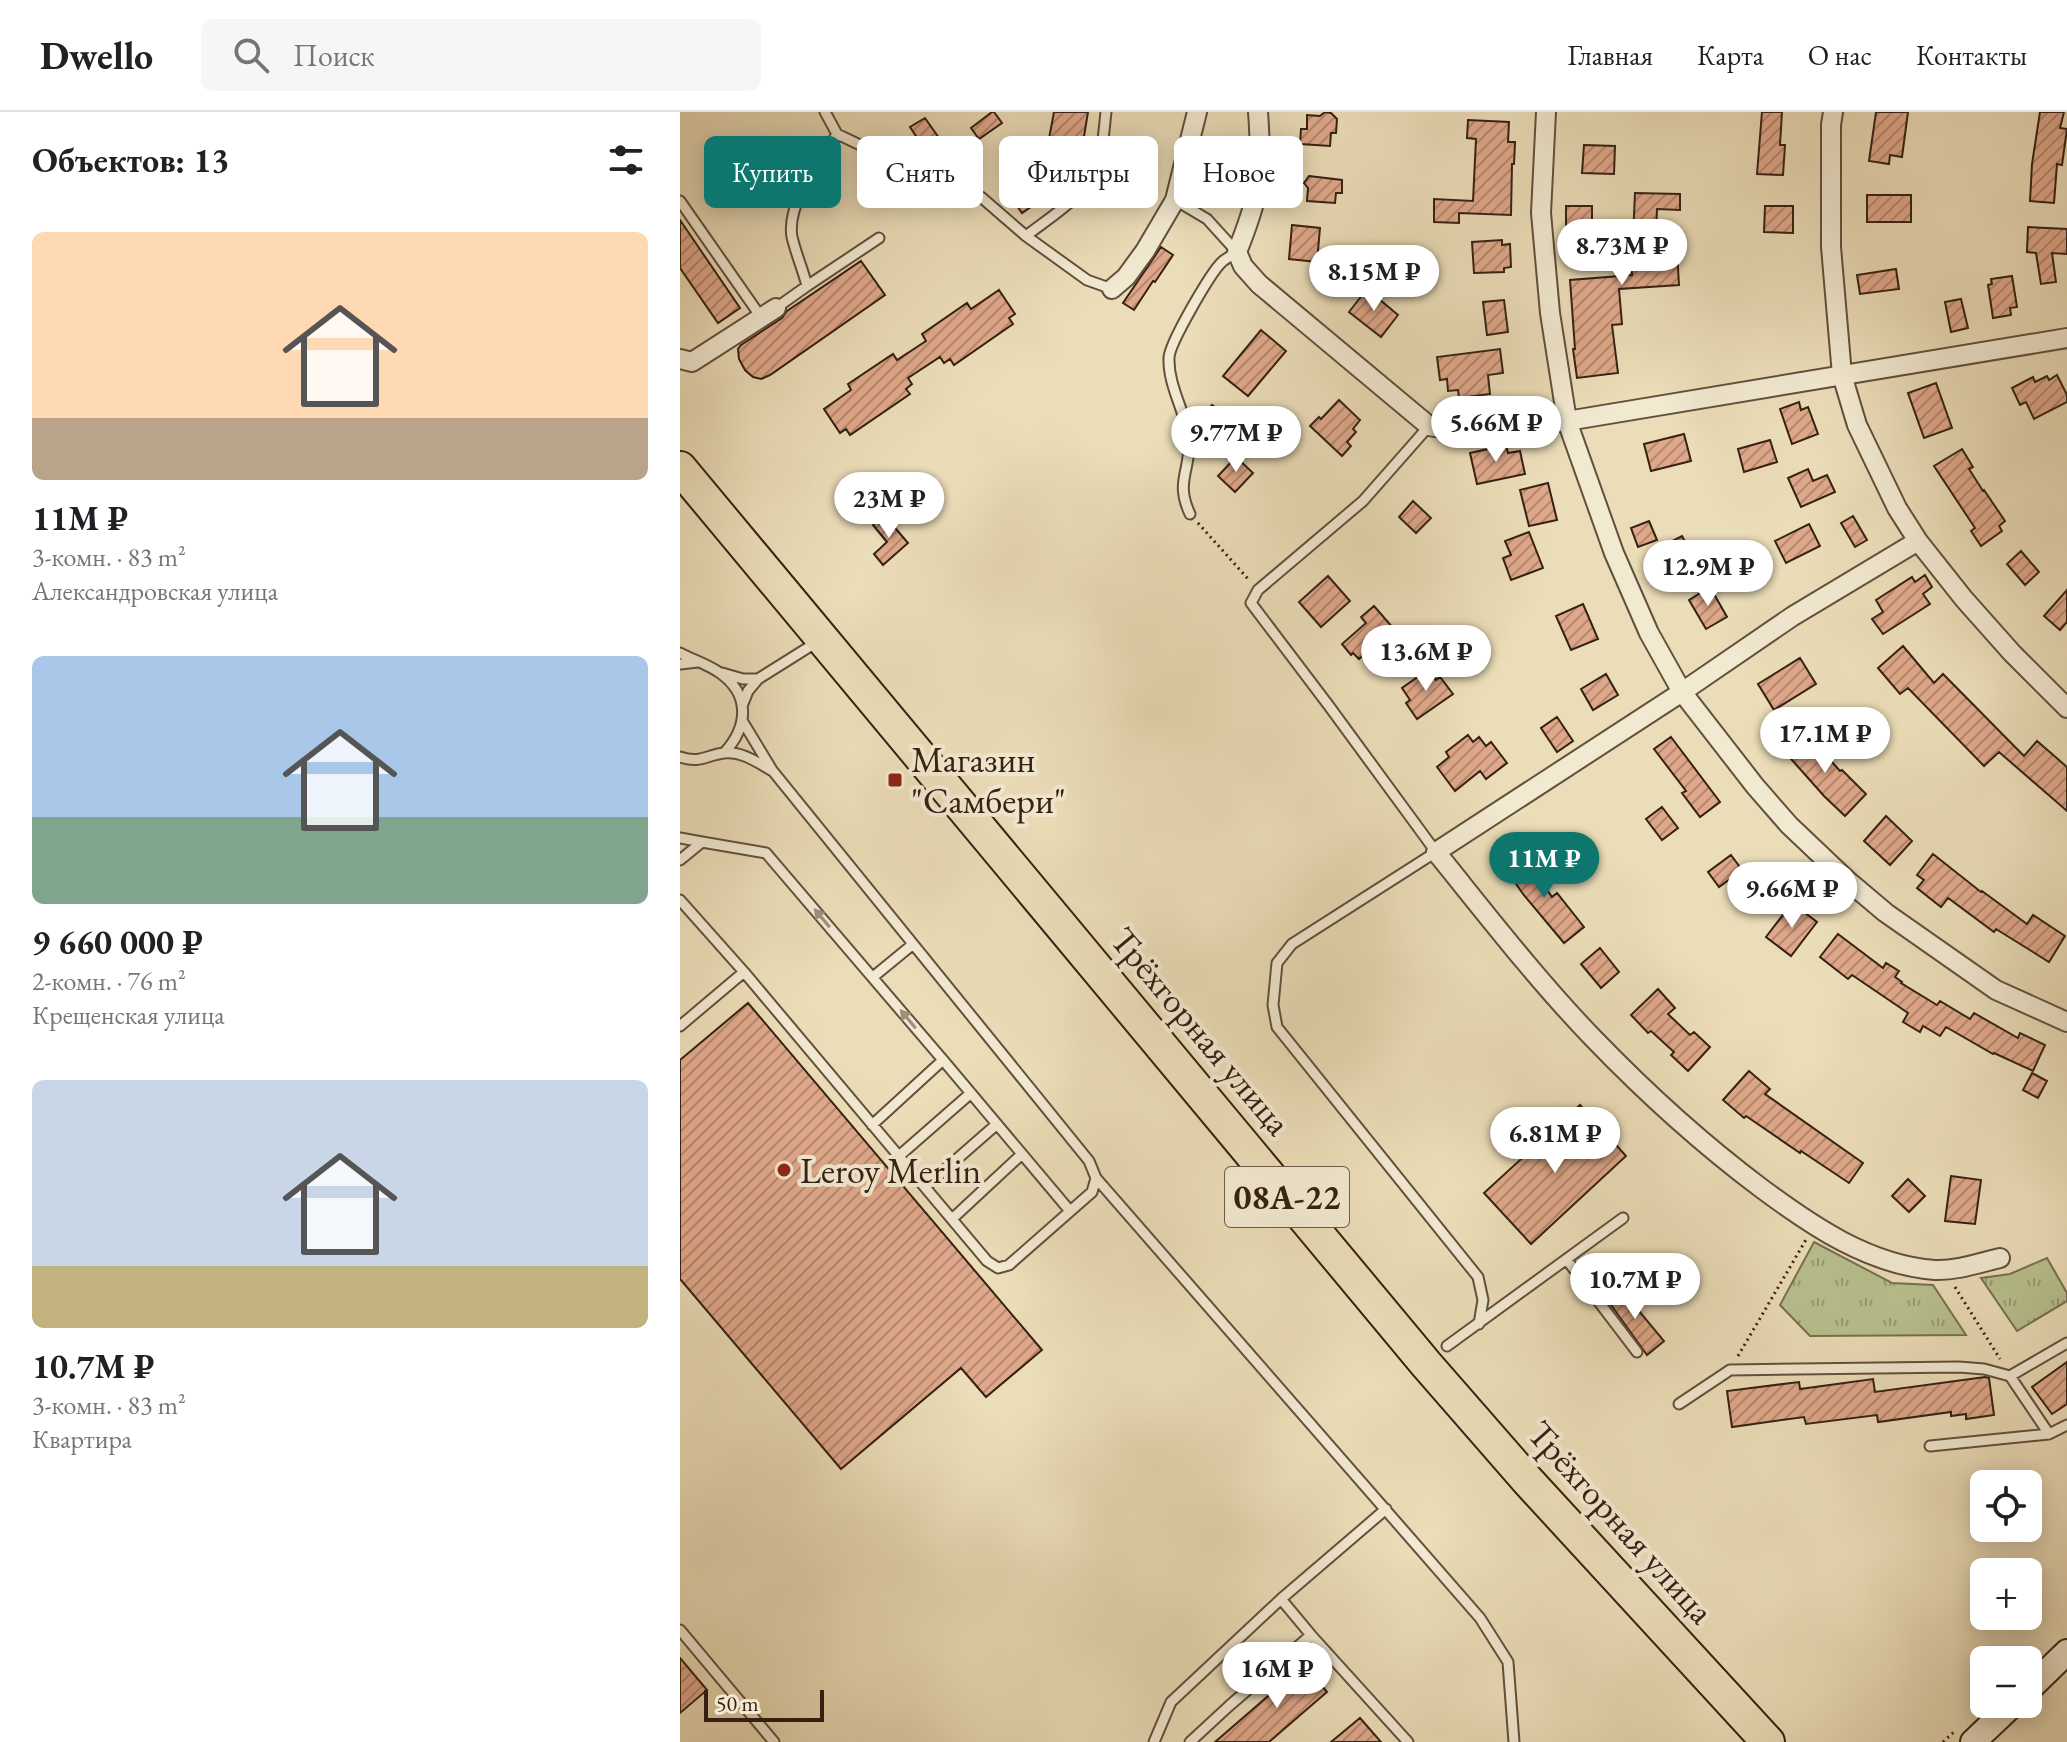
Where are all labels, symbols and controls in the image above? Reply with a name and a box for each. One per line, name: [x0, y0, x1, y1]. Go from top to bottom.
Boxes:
search box: [201, 19, 761, 91]
text: Dwello: [40, 31, 153, 80]
icon: search: [229, 33, 273, 77]
text: Поиск: [293, 36, 375, 75]
text: Главная: [1568, 37, 1653, 73]
text: Карта: [1697, 37, 1764, 73]
text: О нас: [1808, 37, 1872, 73]
text: Контакты: [1916, 37, 2027, 73]
chip: Купить: [704, 136, 841, 208]
chip: Снять: [857, 136, 983, 208]
chip: Фильтры: [999, 136, 1158, 208]
chip: Новое: [1174, 136, 1303, 208]
text: Объектов: 13: [32, 138, 229, 182]
icon: filters: [604, 138, 648, 182]
pin: 8.73M ₽: [1548, 219, 1696, 287]
text: 8.73M ₽: [1575, 228, 1669, 262]
pin: 8.15M ₽: [1300, 245, 1448, 313]
text: 8.15M ₽: [1327, 254, 1421, 288]
icon: home: [268, 284, 412, 428]
pin: 5.66M ₽: [1422, 396, 1570, 464]
text: 5.66M ₽: [1449, 405, 1543, 439]
pin: 9.77M ₽: [1162, 406, 1310, 474]
text: 9.77M ₽: [1189, 415, 1283, 449]
pin: 23M ₽: [833, 472, 945, 540]
text: 23M ₽: [852, 481, 926, 515]
text: 11M ₽: [32, 496, 128, 540]
text: 3-комн. · 83 m²: [32, 540, 186, 574]
pin: 12.9M ₽: [1634, 540, 1782, 608]
text: 12.9M ₽: [1661, 549, 1755, 583]
text: Александровская улица: [32, 574, 278, 608]
pin: 13.6M ₽: [1352, 625, 1500, 693]
text: 13.6M ₽: [1379, 634, 1473, 668]
pin: 17.1M ₽: [1751, 707, 1899, 775]
icon: home: [268, 708, 412, 852]
text: 17.1M ₽: [1778, 716, 1872, 750]
place label: Магазин "Самбери": [911, 736, 1066, 824]
marker: Магазин "Самбери": [886, 771, 904, 789]
pin: 11M ₽: [1488, 832, 1600, 900]
text: 11M ₽: [1507, 841, 1581, 875]
pin: 9.66M ₽: [1718, 862, 1866, 930]
text: 9.66M ₽: [1745, 871, 1839, 905]
one-way arrow: [814, 908, 831, 928]
street label: Трёхгорная улица: [1100, 917, 1302, 1145]
text: 9 660 000 ₽: [32, 920, 203, 964]
text: 2-комн. · 76 m²: [32, 964, 186, 998]
text: Крещенская улица: [32, 998, 225, 1032]
one-way arrow: [900, 1009, 917, 1029]
pin: 6.81M ₽: [1481, 1107, 1629, 1175]
text: 6.81M ₽: [1508, 1116, 1602, 1150]
icon: home: [268, 1132, 412, 1276]
place label: Leroy Merlin: [800, 1147, 981, 1194]
marker: Leroy Merlin: [775, 1161, 793, 1179]
road number: 08А-22: [1225, 1167, 1349, 1227]
pin: 10.7M ₽: [1561, 1253, 1709, 1321]
text: 10.7M ₽: [1588, 1262, 1682, 1296]
text: 10.7M ₽: [32, 1344, 155, 1388]
text: 3-комн. · 83 m²: [32, 1388, 186, 1422]
street label: Трёхгорная улица: [1517, 1410, 1725, 1634]
text: Квартира: [32, 1422, 132, 1456]
map controls: [1970, 1470, 2042, 1718]
button: locate: [1970, 1470, 2042, 1542]
button: +: [1970, 1558, 2042, 1630]
pin: 16M ₽: [1221, 1642, 1333, 1710]
button: −: [1970, 1646, 2042, 1718]
text: 16M ₽: [1240, 1651, 1314, 1685]
scale bar: [704, 1686, 824, 1722]
text: 50 m: [716, 1689, 759, 1718]

